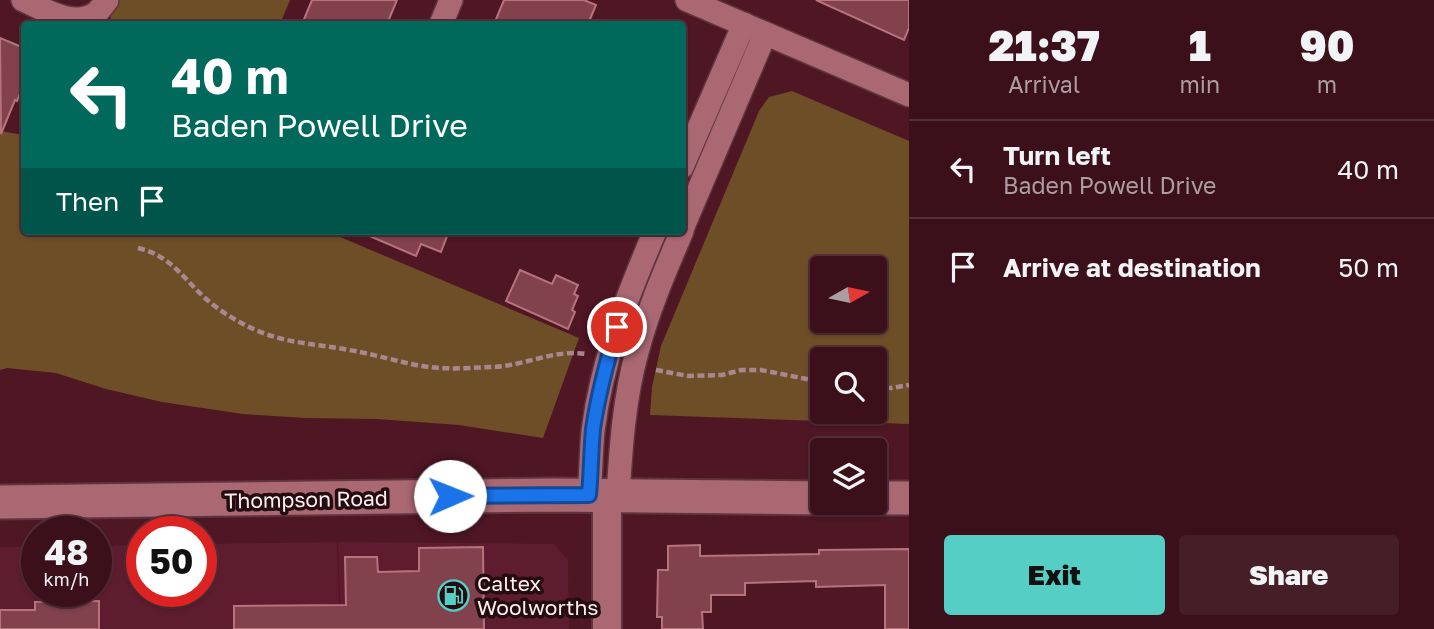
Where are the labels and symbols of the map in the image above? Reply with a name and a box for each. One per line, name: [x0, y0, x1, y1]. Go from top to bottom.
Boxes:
north arrow: [810, 256, 887, 332]
pin: [587, 297, 647, 357]
position arrow: [413, 459, 487, 533]
street label: Thompson Road: [224, 485, 388, 513]
speed limit sign: 50: [126, 516, 217, 607]
place label: Caltex Woolworths: [477, 570, 599, 620]
fuel station icon: Caltex Woolworths: [437, 578, 471, 612]

